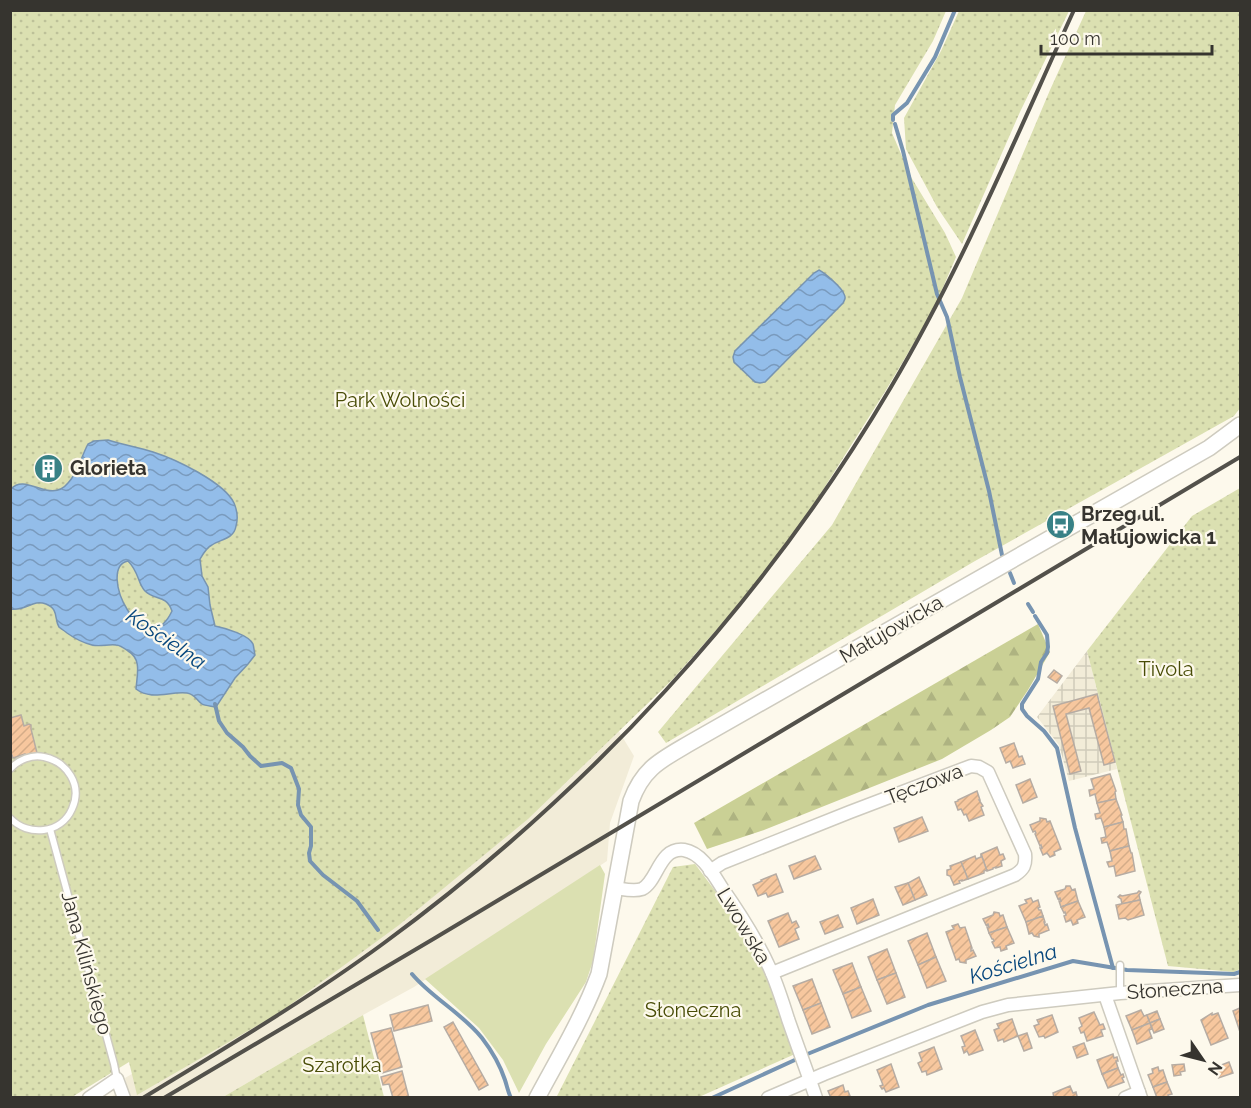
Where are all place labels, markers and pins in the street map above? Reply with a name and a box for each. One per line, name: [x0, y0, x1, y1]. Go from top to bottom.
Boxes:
building icon: Glorieta: [33, 452, 65, 484]
place label: Glorieta: [70, 456, 147, 480]
place label: Brzeg ul. Małujowicka 1: [1081, 502, 1216, 549]
bus stop icon: Brzeg ul. Małujowicka 1: [1044, 509, 1076, 541]

